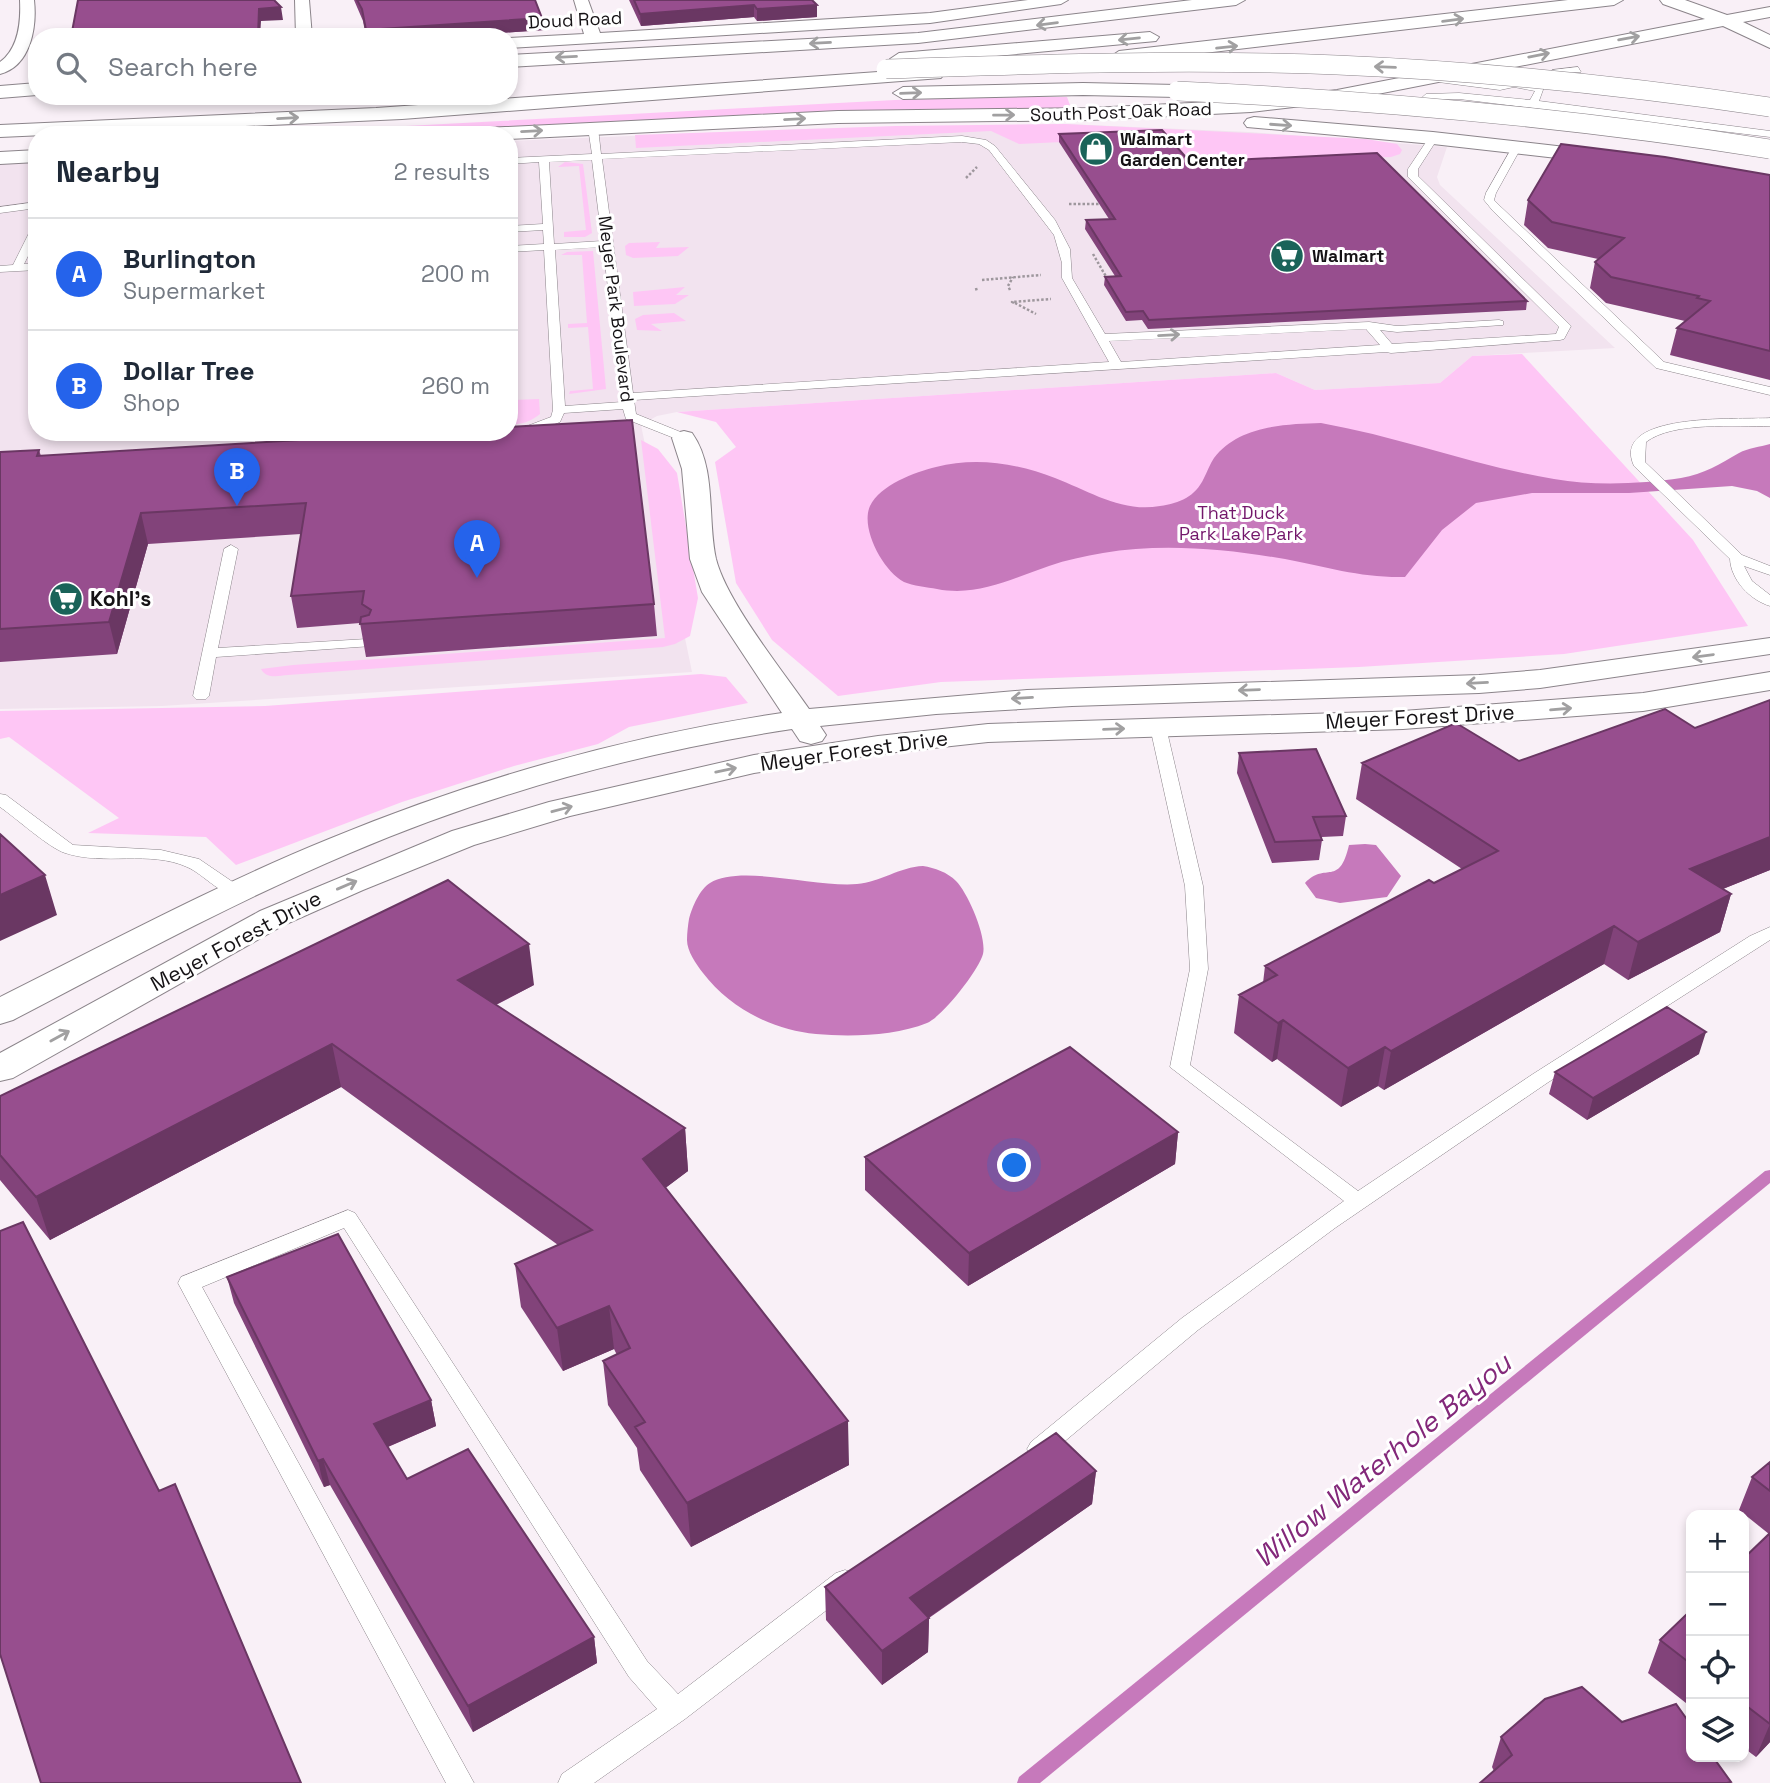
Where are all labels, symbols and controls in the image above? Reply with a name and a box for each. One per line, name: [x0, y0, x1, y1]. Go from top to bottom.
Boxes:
street label: Doud Road: [527, 6, 623, 33]
one-way arrow: [1441, 14, 1463, 27]
one-way arrow: [1036, 18, 1059, 31]
search box: [28, 28, 518, 105]
one-way arrow: [1617, 31, 1640, 44]
one-way arrow: [1118, 32, 1141, 45]
one-way arrow: [809, 37, 832, 50]
one-way arrow: [1215, 40, 1238, 53]
icon: search: [52, 48, 90, 86]
one-way arrow: [1527, 48, 1550, 62]
text: Search here: [108, 50, 258, 84]
one-way arrow: [555, 51, 578, 64]
one-way arrow: [1374, 60, 1397, 74]
one-way arrow: [899, 86, 922, 99]
street label: South Post Oak Road: [1030, 97, 1212, 126]
one-way arrow: [992, 108, 1015, 122]
one-way arrow: [277, 112, 300, 125]
one-way arrow: [783, 113, 806, 126]
one-way arrow: [1269, 119, 1292, 132]
one-way arrow: [521, 125, 544, 138]
place label: Walmart Garden Center: [1120, 127, 1245, 171]
shop icon: Walmart Garden Center: [1077, 130, 1115, 168]
text: Nearby: [56, 152, 160, 191]
text: 2 results: [394, 157, 490, 187]
street label: Meyer Park Boulevard: [594, 214, 639, 404]
supermarket icon: Walmart: [1268, 237, 1306, 275]
text: Burlington: [123, 242, 256, 276]
place label: Walmart: [1312, 244, 1384, 267]
text: A: [72, 259, 86, 289]
text: 200 m: [421, 259, 490, 289]
text: Supermarket: [123, 276, 265, 306]
one-way arrow: [1158, 328, 1181, 341]
text: Dollar Tree: [123, 354, 255, 388]
text: B: [71, 371, 87, 401]
text: 260 m: [422, 371, 490, 401]
text: Shop: [123, 388, 180, 418]
pin: B: [214, 448, 260, 506]
park label: That Duck Park Lake Park: [1179, 501, 1303, 545]
pin: A: [454, 520, 500, 578]
supermarket icon: Kohl's: [47, 580, 85, 618]
place label: Kohl's: [90, 585, 151, 612]
one-way arrow: [1692, 650, 1714, 663]
one-way arrow: [1466, 677, 1489, 690]
one-way arrow: [1238, 684, 1261, 697]
one-way arrow: [1011, 692, 1034, 705]
street label: Meyer Forest Drive: [1325, 698, 1515, 735]
one-way arrow: [1550, 702, 1572, 715]
one-way arrow: [1102, 722, 1125, 735]
street label: Meyer Forest Drive: [758, 724, 950, 777]
one-way arrow: [714, 763, 737, 776]
one-way arrow: [550, 802, 572, 815]
one-way arrow: [336, 877, 358, 890]
street label: Meyer Forest Drive: [146, 884, 326, 997]
one-way arrow: [49, 1029, 69, 1043]
your location: [997, 1148, 1031, 1182]
water label: Willow Waterhole Bayou: [1246, 1344, 1520, 1575]
map controls: [1686, 1510, 1749, 1762]
button: +: [1686, 1510, 1749, 1573]
button: −: [1686, 1573, 1749, 1636]
button: locate: [1686, 1636, 1749, 1699]
button: layers: [1686, 1699, 1749, 1762]

